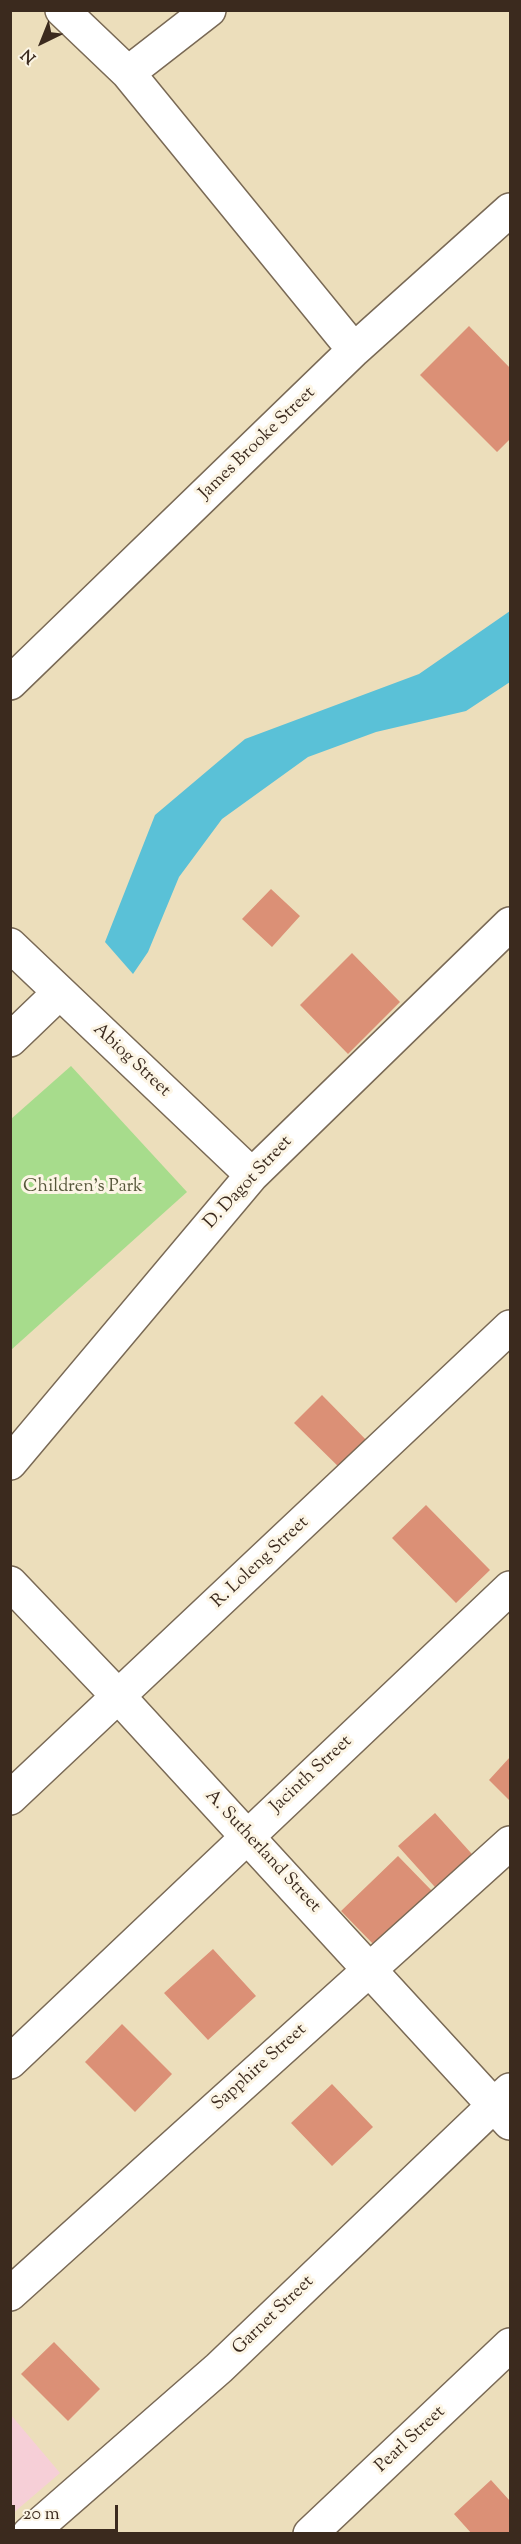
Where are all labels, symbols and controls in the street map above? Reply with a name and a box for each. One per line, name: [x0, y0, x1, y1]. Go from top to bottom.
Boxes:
north arrow: [12, 12, 72, 72]
text: N: [17, 43, 42, 68]
street label: James Brooke Street: [195, 383, 321, 505]
street label: Abiog Street: [88, 1020, 174, 1102]
street label: D. Dagot Street: [200, 1132, 298, 1234]
park label: Children's Park: [23, 1177, 143, 1199]
street label: R. Loleng Street: [208, 1513, 314, 1613]
street label: Jacinth Street: [267, 1732, 357, 1818]
street label: A. Sutherland Street: [200, 1786, 324, 1918]
street label: Sapphire Street: [208, 2020, 312, 2116]
street label: Garnet Street: [229, 2272, 319, 2360]
street label: Pearl Street: [372, 2402, 450, 2478]
scale bar: [15, 2493, 122, 2531]
text: 20 m: [23, 2502, 60, 2528]

